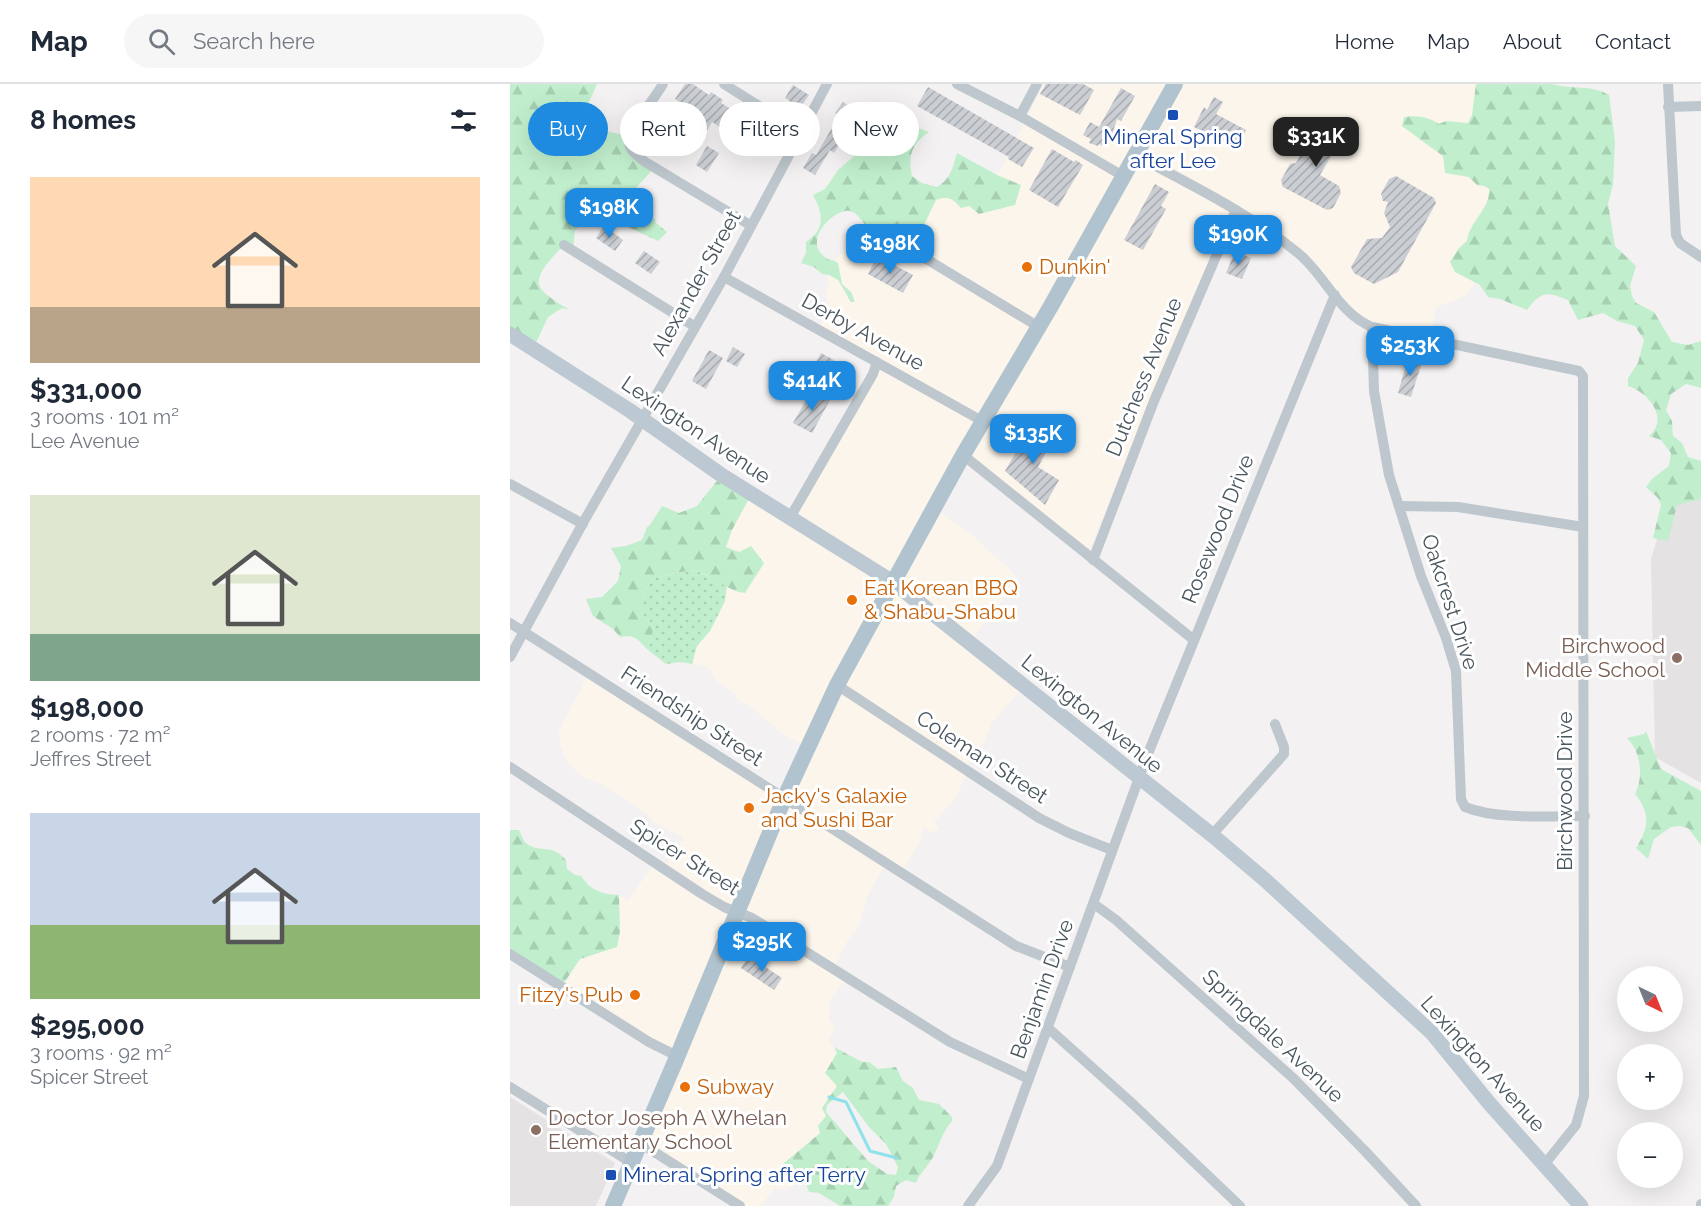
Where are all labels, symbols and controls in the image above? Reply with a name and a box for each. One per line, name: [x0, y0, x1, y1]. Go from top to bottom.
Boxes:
search box: [124, 14, 544, 68]
text: Map: [30, 25, 88, 58]
icon: search: [145, 25, 178, 58]
text: Search here: [193, 28, 315, 54]
text: Home: [1335, 29, 1394, 54]
text: Map: [1427, 29, 1470, 54]
text: About: [1503, 29, 1562, 54]
text: Contact: [1595, 29, 1671, 54]
chip: Buy: [528, 102, 608, 156]
chip: Rent: [620, 102, 707, 156]
chip: Filters: [719, 102, 820, 156]
chip: New: [832, 102, 919, 156]
icon: filters: [447, 104, 480, 137]
text: 8 homes: [30, 105, 136, 135]
marker: Mineral Spring after Lee: [1166, 108, 1180, 122]
pin: $331K: [1274, 117, 1358, 168]
place label: Mineral Spring after Lee: [1103, 124, 1243, 173]
text: $331K: [1287, 124, 1345, 148]
pin: $198K: [567, 188, 651, 239]
text: $198K: [579, 195, 639, 219]
street label: Alexander Street: [645, 206, 746, 360]
pin: $190K: [1196, 215, 1280, 266]
icon: home: [201, 216, 309, 324]
text: $190K: [1208, 222, 1268, 246]
pin: $198K: [848, 224, 932, 275]
text: $198K: [860, 231, 920, 255]
place label: Dunkin': [1039, 254, 1111, 279]
marker: Dunkin': [1020, 260, 1034, 274]
street label: Derby Avenue: [797, 288, 929, 376]
street label: Dutchess Avenue: [1100, 294, 1187, 460]
pin: $253K: [1368, 326, 1452, 377]
text: $253K: [1380, 333, 1440, 357]
pin: $414K: [770, 361, 854, 412]
text: $414K: [783, 368, 841, 392]
street label: Lexington Avenue: [617, 370, 776, 489]
text: $331,000: [30, 375, 142, 405]
text: 3 rooms · 101 m²: [30, 405, 179, 429]
pin: $135K: [991, 414, 1075, 465]
text: $135K: [1004, 421, 1062, 445]
text: Lee Avenue: [30, 429, 140, 453]
street label: Rosewood Drive: [1176, 451, 1259, 607]
street label: Oakcrest Drive: [1417, 531, 1484, 673]
icon: home: [201, 534, 309, 642]
place label: Eat Korean BBQ & Shabu-Shabu: [864, 575, 1018, 624]
marker: Eat Korean BBQ & Shabu-Shabu: [845, 593, 859, 607]
place label: Birchwood Middle School: [1525, 633, 1665, 682]
street label: Lexington Avenue: [1017, 649, 1168, 778]
marker: Birchwood Middle School: [1670, 651, 1684, 665]
street label: Friendship Street: [616, 660, 768, 771]
text: $198,000: [30, 693, 144, 723]
street label: Coleman Street: [912, 705, 1053, 808]
street label: Birchwood Drive: [1552, 711, 1577, 871]
text: 2 rooms · 72 m²: [30, 723, 170, 747]
text: Jeffres Street: [30, 747, 151, 771]
place label: Jacky's Galaxie and Sushi Bar: [761, 783, 907, 832]
marker: Jacky's Galaxie and Sushi Bar: [742, 801, 756, 815]
street label: Spicer Street: [626, 813, 745, 900]
icon: home: [201, 852, 309, 960]
street label: Benjamin Drive: [1005, 916, 1078, 1062]
pin: $295K: [720, 922, 804, 973]
text: $295K: [732, 929, 792, 953]
street label: Springdale Avenue: [1198, 964, 1349, 1107]
north arrow: [1617, 966, 1683, 1032]
map controls: [1617, 966, 1683, 1188]
place label: Fitzy's Pub: [519, 982, 623, 1007]
marker: Fitzy's Pub: [628, 988, 642, 1002]
street label: Lexington Avenue: [1416, 991, 1551, 1137]
text: $295,000: [30, 1011, 145, 1041]
text: 3 rooms · 92 m²: [30, 1041, 172, 1065]
button: +: [1617, 1044, 1683, 1110]
text: Spicer Street: [30, 1065, 149, 1089]
place label: Subway: [697, 1074, 774, 1099]
marker: Subway: [678, 1080, 692, 1094]
place label: Doctor Joseph A Whelan Elementary School: [548, 1105, 787, 1154]
button: −: [1617, 1122, 1683, 1188]
marker: Doctor Joseph A Whelan Elementary School: [529, 1123, 543, 1137]
place label: Mineral Spring after Terry: [623, 1162, 866, 1187]
marker: Mineral Spring after Terry: [604, 1168, 618, 1182]

